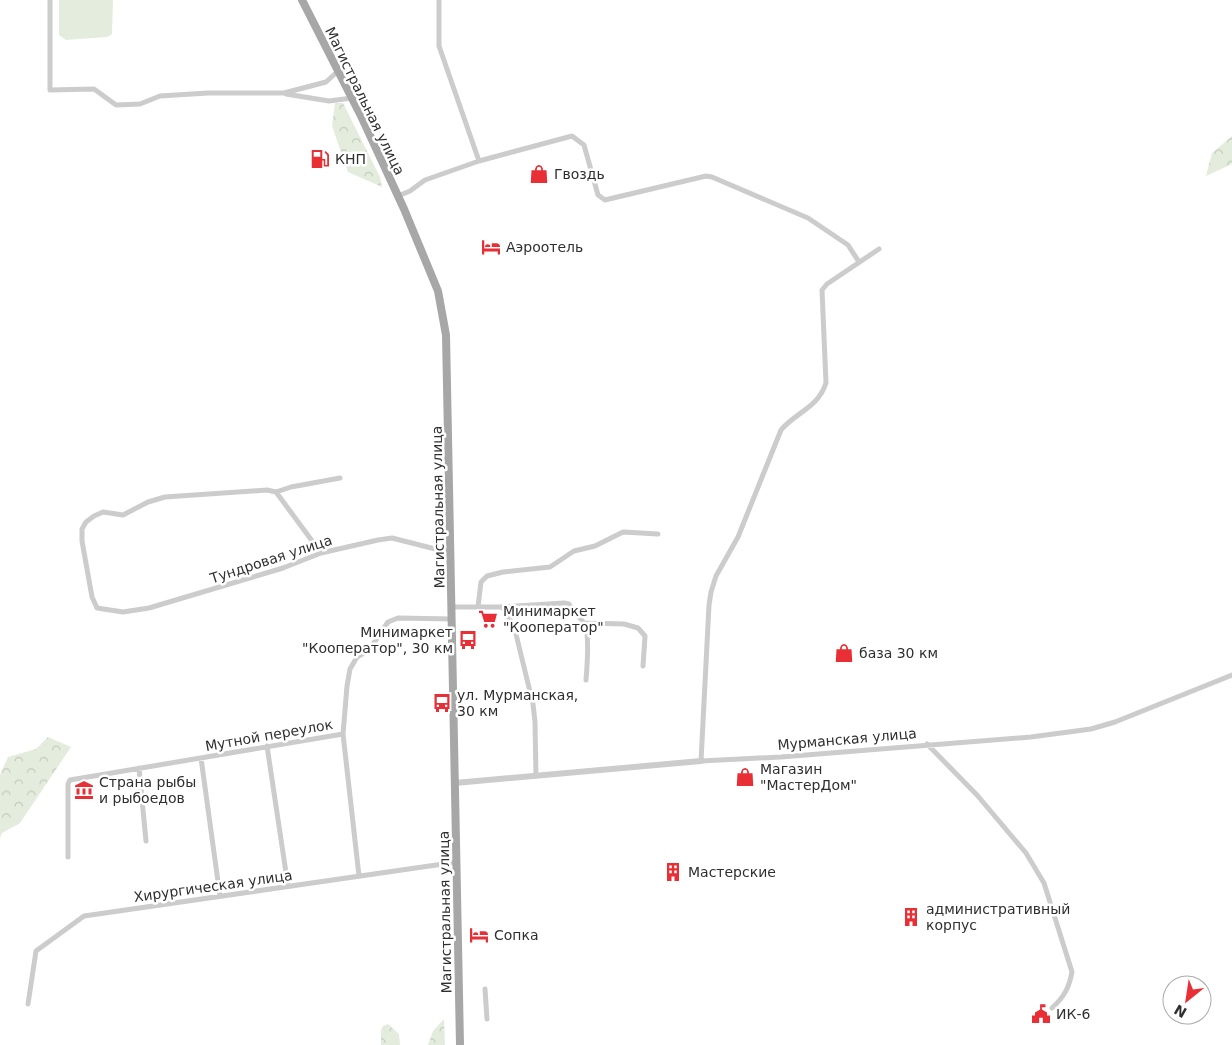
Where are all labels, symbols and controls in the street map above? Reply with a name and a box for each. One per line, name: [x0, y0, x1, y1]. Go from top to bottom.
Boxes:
street label: Магистральная улица: [322, 24, 408, 178]
fuel station icon: КНП: [309, 148, 331, 170]
place label: КНП: [335, 151, 366, 167]
shop icon: Гвоздь: [528, 163, 550, 185]
place label: Гвоздь: [554, 166, 605, 182]
hotel icon: Аэроотель: [480, 236, 502, 258]
place label: Аэроотель: [506, 239, 583, 255]
street label: Магистральная улица: [429, 426, 447, 588]
street label: Тундровая улица: [207, 532, 334, 587]
place label: Минимаркет "Кооператор": [503, 603, 604, 635]
supermarket icon: Минимаркет "Кооператор": [477, 608, 499, 630]
place label: Минимаркет "Кооператор", 30 км: [302, 624, 453, 656]
bus stop icon: Минимаркет "Кооператор", 30 км: [457, 629, 479, 651]
shop icon: база 30 км: [833, 642, 855, 664]
place label: база 30 км: [859, 645, 938, 661]
place label: ул. Мурманская, 30 км: [457, 687, 578, 719]
bus stop icon: ул. Мурманская, 30 км: [431, 692, 453, 714]
street label: Мутной переулок: [204, 716, 334, 754]
street label: Мурманская улица: [777, 725, 917, 753]
place label: Магазин "МастерДом": [760, 761, 857, 793]
shop icon: Магазин "МастерДом": [734, 766, 756, 788]
place label: Страна рыбы и рыбоедов: [99, 774, 196, 806]
museum icon: Страна рыбы и рыбоедов: [73, 779, 95, 801]
street label: Магистральная улица: [436, 831, 454, 993]
building icon: Мастерские: [662, 861, 684, 883]
place label: Мастерские: [688, 864, 776, 880]
street label: Хирургическая улица: [133, 867, 293, 905]
place label: административный корпус: [926, 901, 1070, 933]
building icon: административный корпус: [900, 906, 922, 928]
hotel icon: Сопка: [468, 924, 490, 946]
place label: Сопка: [494, 927, 539, 943]
north arrow: [1162, 975, 1212, 1025]
text: N: [1171, 1001, 1190, 1021]
public building icon: ИК-6: [1030, 1003, 1052, 1025]
place label: ИК-6: [1056, 1006, 1090, 1022]

